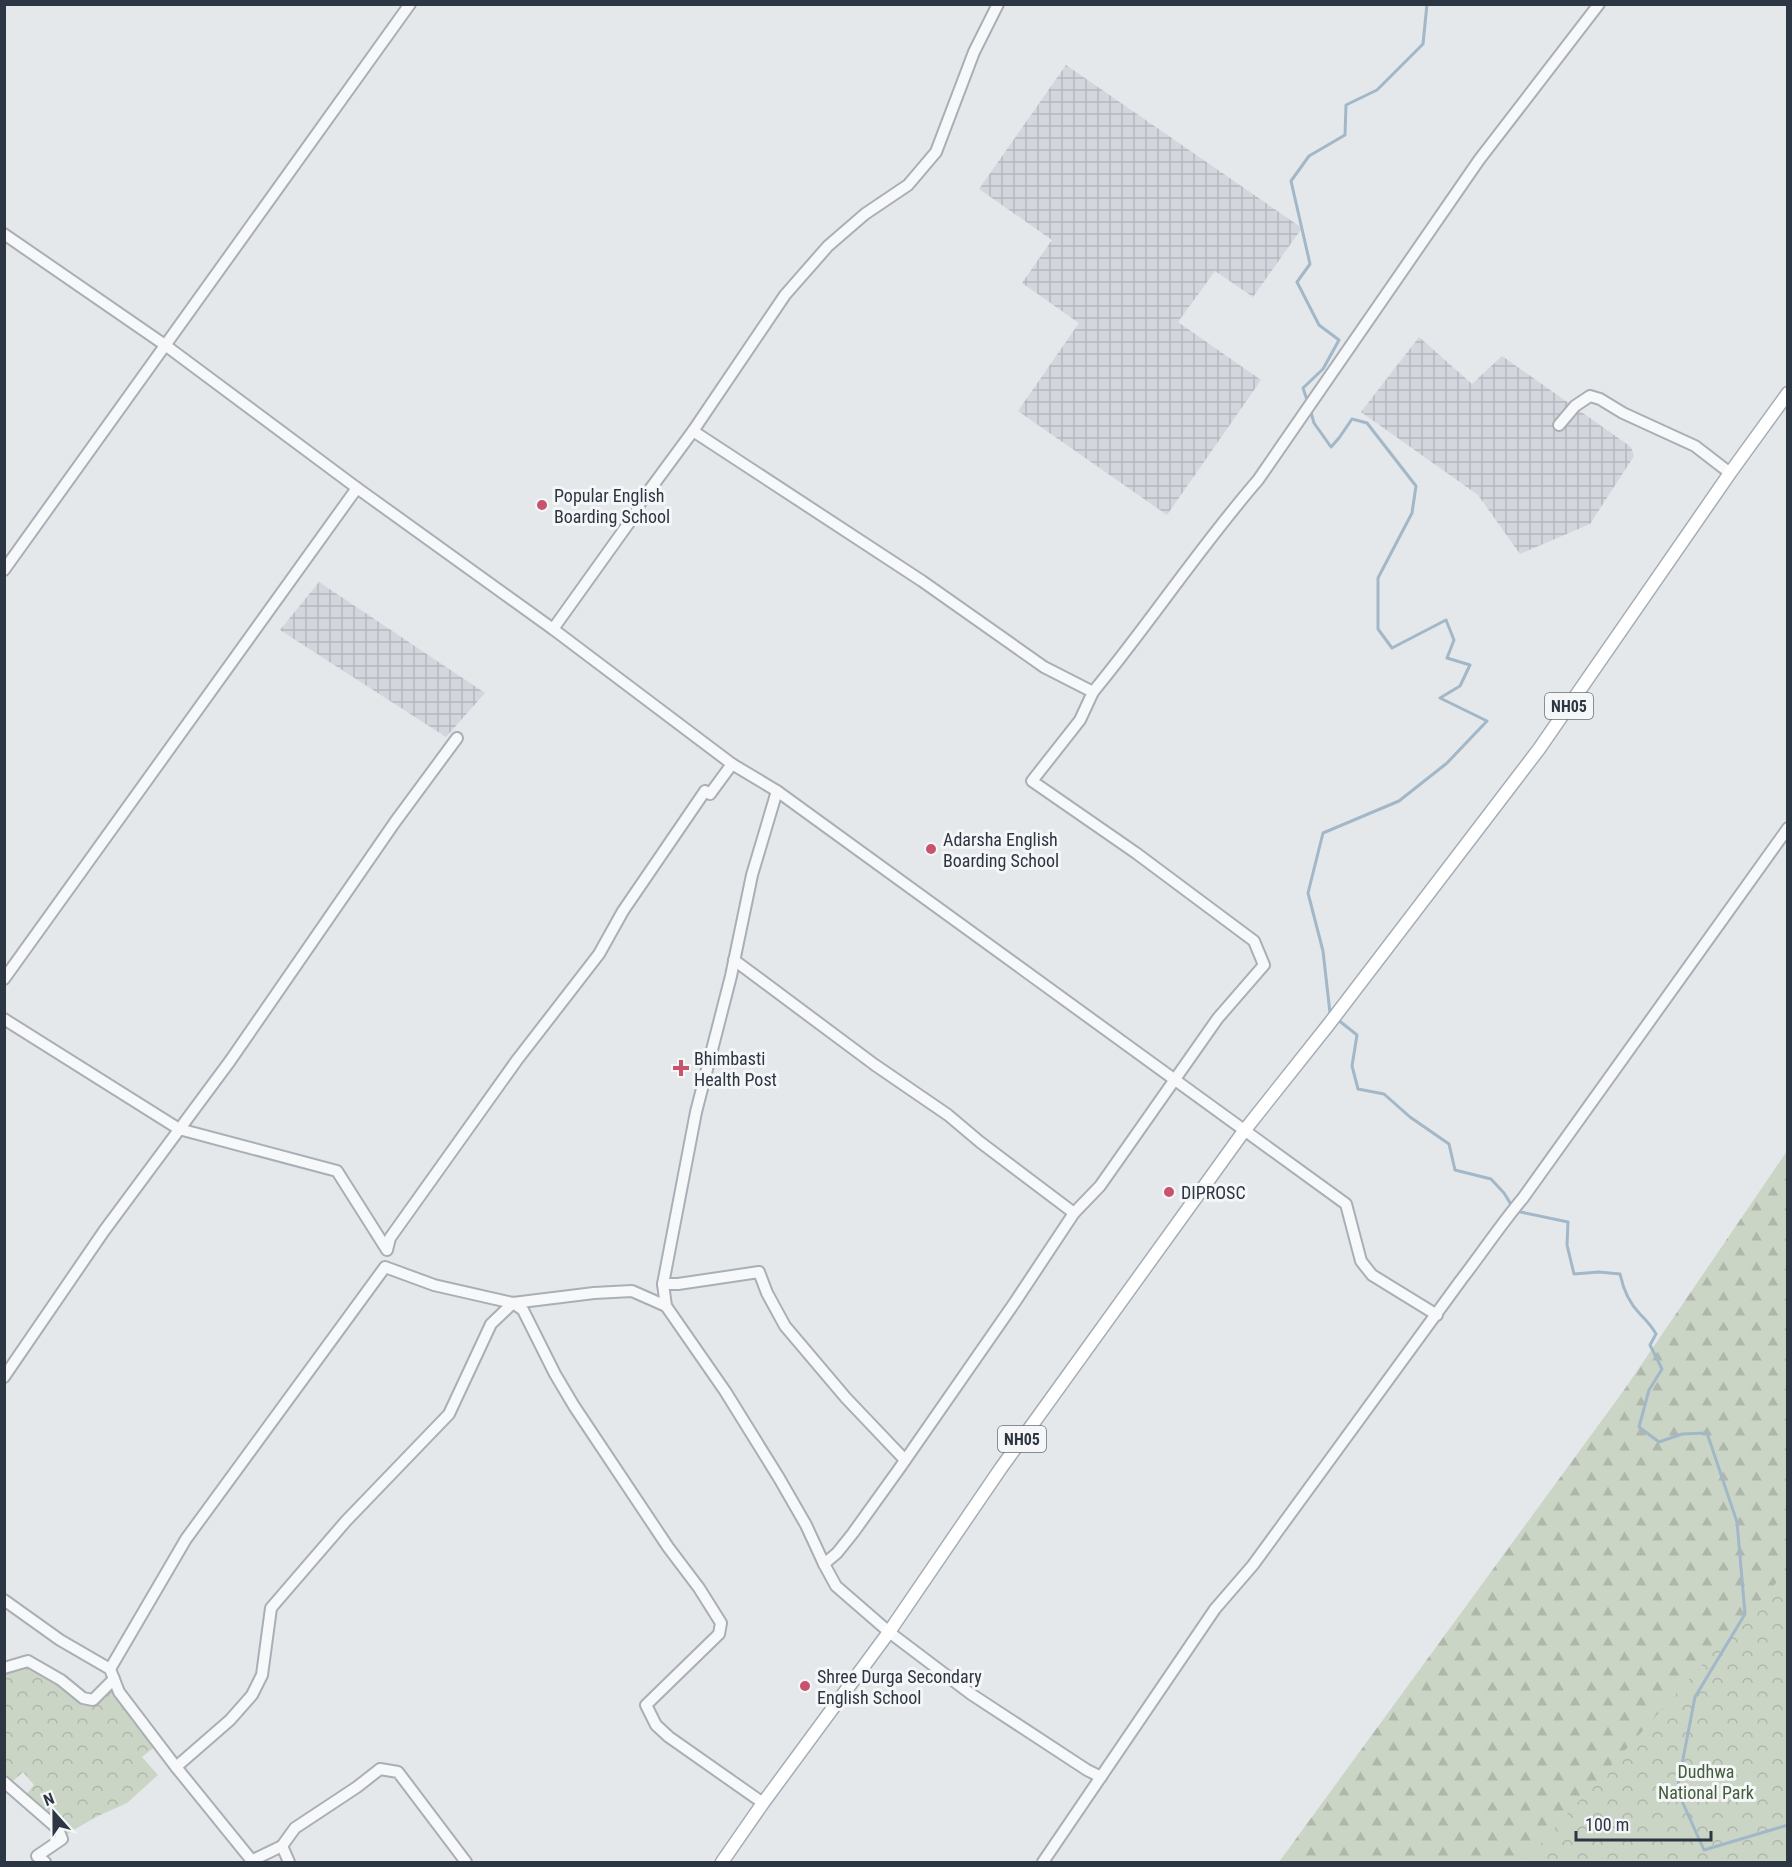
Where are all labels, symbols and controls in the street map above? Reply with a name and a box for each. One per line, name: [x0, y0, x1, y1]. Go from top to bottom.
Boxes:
place label: Popular English Boarding School: [554, 485, 670, 527]
marker: Popular English Boarding School: [535, 498, 549, 512]
road number: NH05: [1545, 693, 1593, 719]
place label: Adarsha English Boarding School: [943, 829, 1059, 871]
marker: Adarsha English Boarding School: [924, 842, 938, 856]
place label: Bhimbasti Health Post: [694, 1048, 777, 1090]
marker: Bhimbasti Health Post: [672, 1059, 690, 1077]
place label: DIPROSC: [1181, 1182, 1246, 1203]
marker: DIPROSC: [1162, 1185, 1176, 1199]
road number: NH05: [998, 1426, 1046, 1452]
place label: Shree Durga Secondary English School: [817, 1666, 982, 1708]
marker: Shree Durga Secondary English School: [798, 1679, 812, 1693]
park label: Dudhwa National Park: [1658, 1761, 1754, 1803]
north arrow: [24, 1783, 84, 1843]
text: N: [41, 1789, 57, 1810]
scale bar: [1576, 1804, 1711, 1842]
text: 100 m: [1585, 1814, 1629, 1835]

